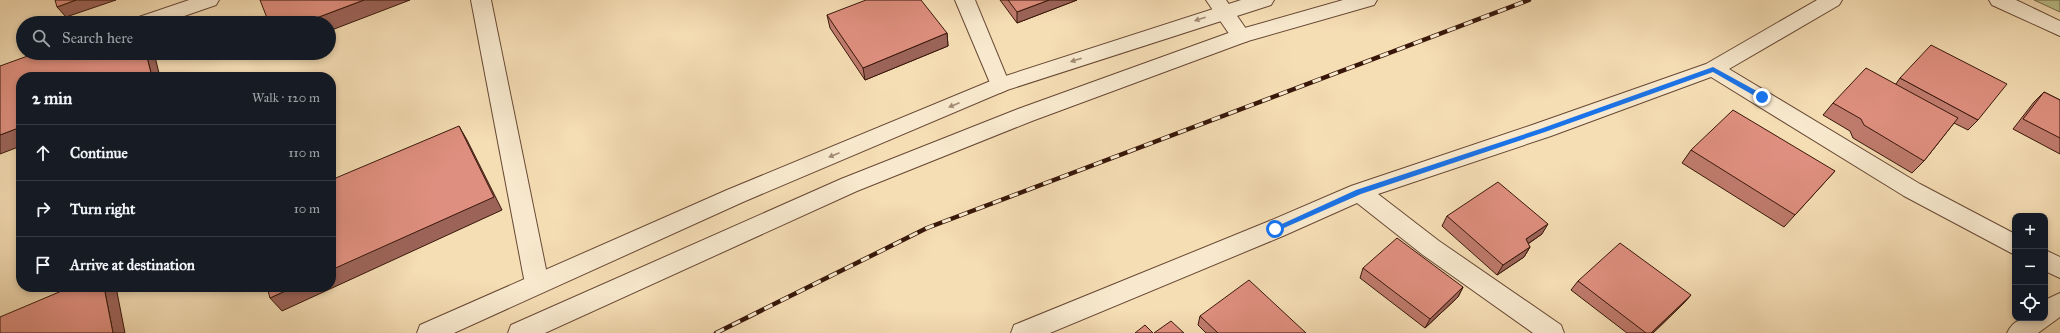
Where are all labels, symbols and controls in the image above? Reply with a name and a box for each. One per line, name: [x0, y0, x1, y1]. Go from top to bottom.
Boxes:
search box: [16, 16, 336, 60]
one-way arrow: [1193, 17, 1205, 23]
icon: search: [30, 27, 52, 49]
text: Search here: [62, 29, 133, 47]
one-way arrow: [1070, 57, 1082, 63]
text: 2 min: [32, 88, 72, 109]
route end: [1753, 88, 1771, 106]
text: Walk · 120 m: [252, 90, 320, 106]
one-way arrow: [948, 102, 960, 108]
icon: ahead: [32, 142, 54, 164]
text: Continue: [70, 144, 128, 162]
text: 110 m: [288, 145, 320, 161]
one-way arrow: [828, 152, 840, 158]
icon: right: [32, 198, 54, 220]
text: Turn right: [70, 200, 135, 218]
text: 10 m: [294, 201, 320, 217]
map controls: [2012, 213, 2048, 321]
button: +: [2012, 213, 2048, 249]
route start: [1266, 220, 1284, 238]
button: −: [2012, 249, 2048, 285]
icon: arrive: [32, 254, 54, 276]
text: Arrive at destination: [70, 256, 195, 274]
button: locate: [2012, 285, 2048, 321]

